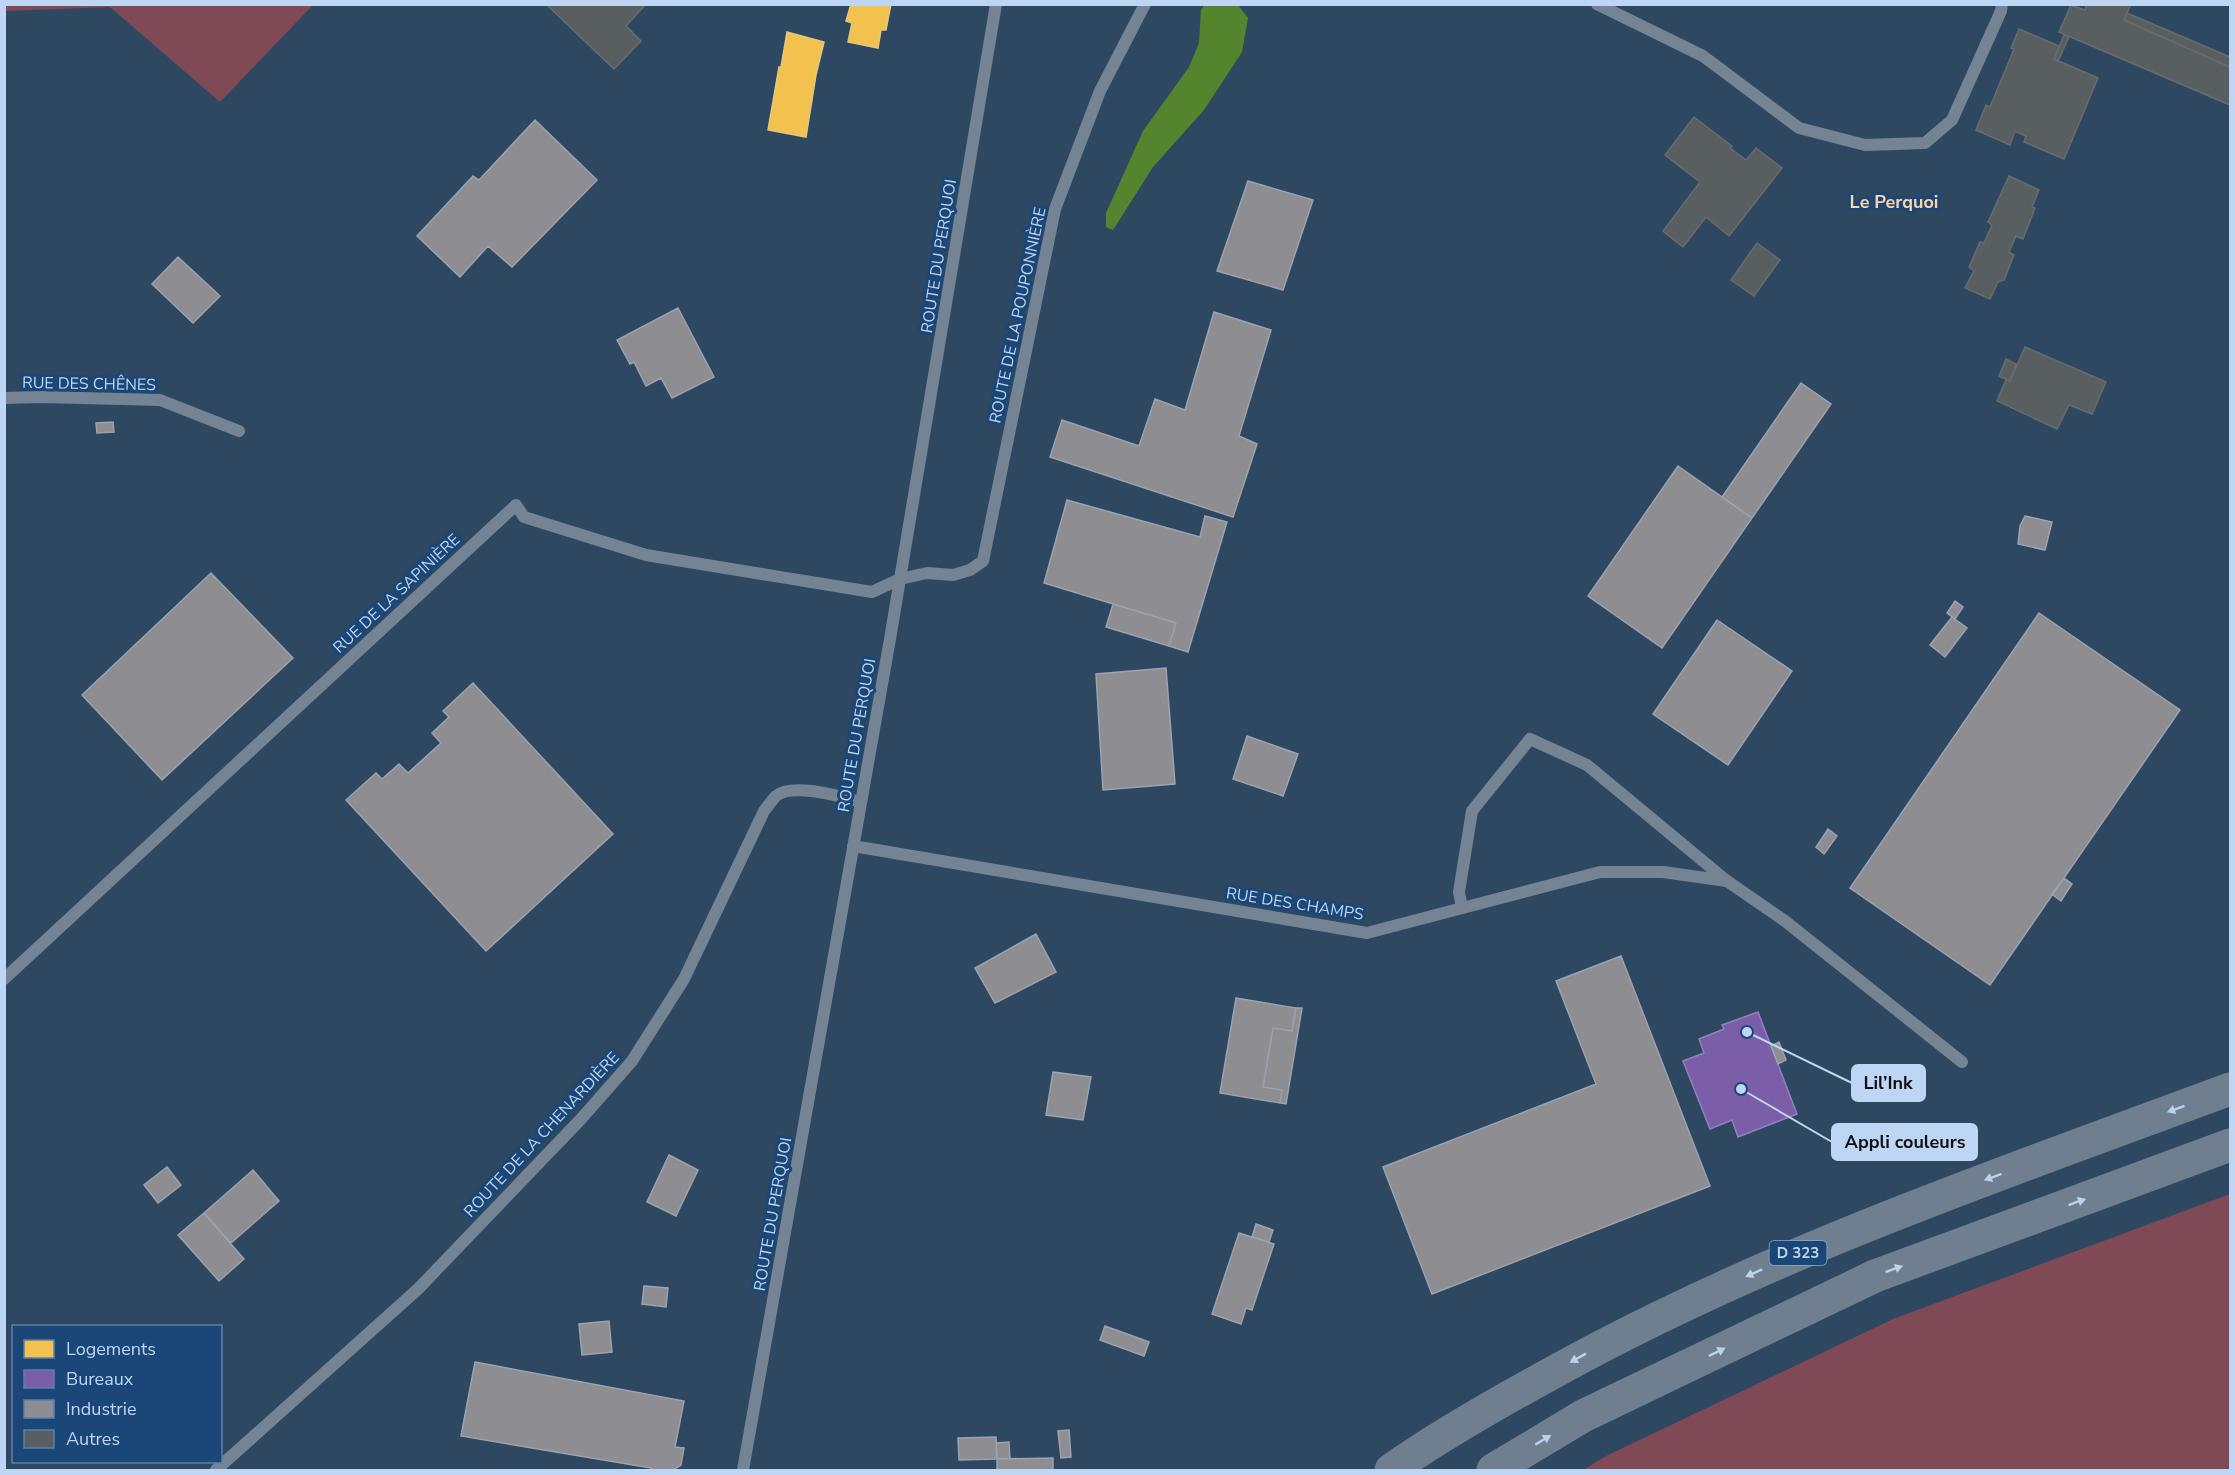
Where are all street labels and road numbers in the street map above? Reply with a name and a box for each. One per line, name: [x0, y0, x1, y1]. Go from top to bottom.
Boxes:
street label: ROUTE DU PERQUOI: [916, 178, 962, 335]
street label: ROUTE DE LA POUPONNIÈRE: [984, 205, 1052, 425]
street label: RUE DES CHÊNES: [22, 372, 156, 396]
street label: RUE DE LA SAPINIÈRE: [328, 529, 465, 658]
street label: ROUTE DU PERQUOI: [833, 657, 881, 814]
street label: RUE DES CHAMPS: [1224, 882, 1365, 926]
street label: ROUTE DE LA CHENARDIÈRE: [459, 1047, 624, 1222]
street label: ROUTE DU PERQUOI: [749, 1136, 797, 1293]
road number: D 323: [1770, 1241, 1826, 1265]

